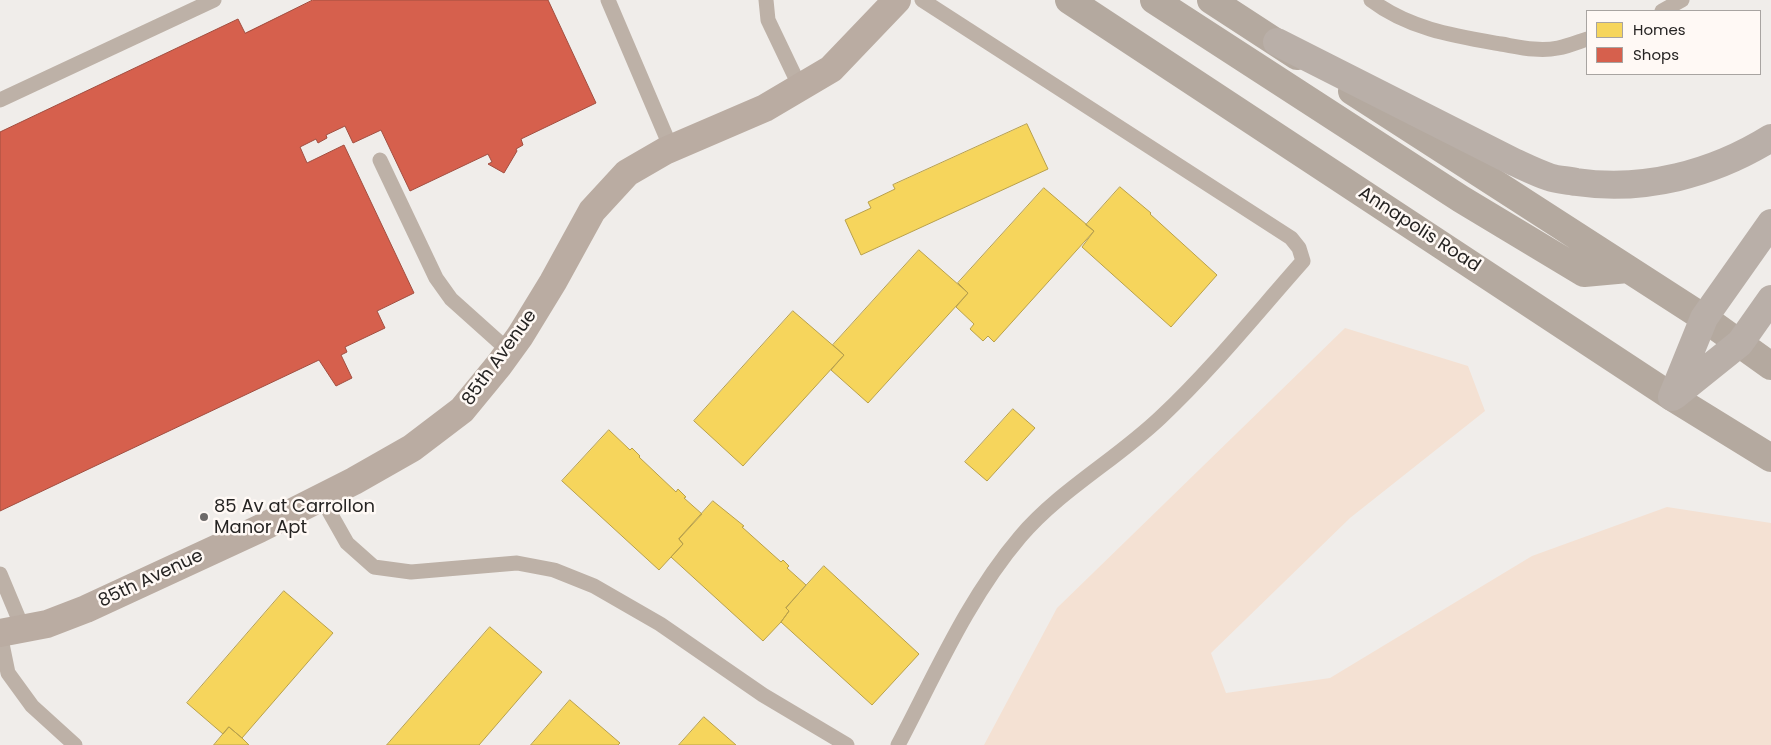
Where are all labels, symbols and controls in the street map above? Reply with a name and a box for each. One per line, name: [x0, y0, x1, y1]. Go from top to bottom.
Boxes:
legend: [1586, 10, 1761, 75]
text: Homes: [1633, 19, 1686, 40]
text: Shops: [1633, 44, 1679, 65]
street label: Annapolis Road: [1354, 183, 1484, 277]
street label: 85th Avenue: [458, 306, 542, 410]
place label: 85 Av at Carrollon Manor Apt: [214, 496, 375, 538]
marker: 85 Av at Carrollon Manor Apt: [198, 511, 210, 523]
street label: 85th Avenue: [95, 545, 207, 613]

